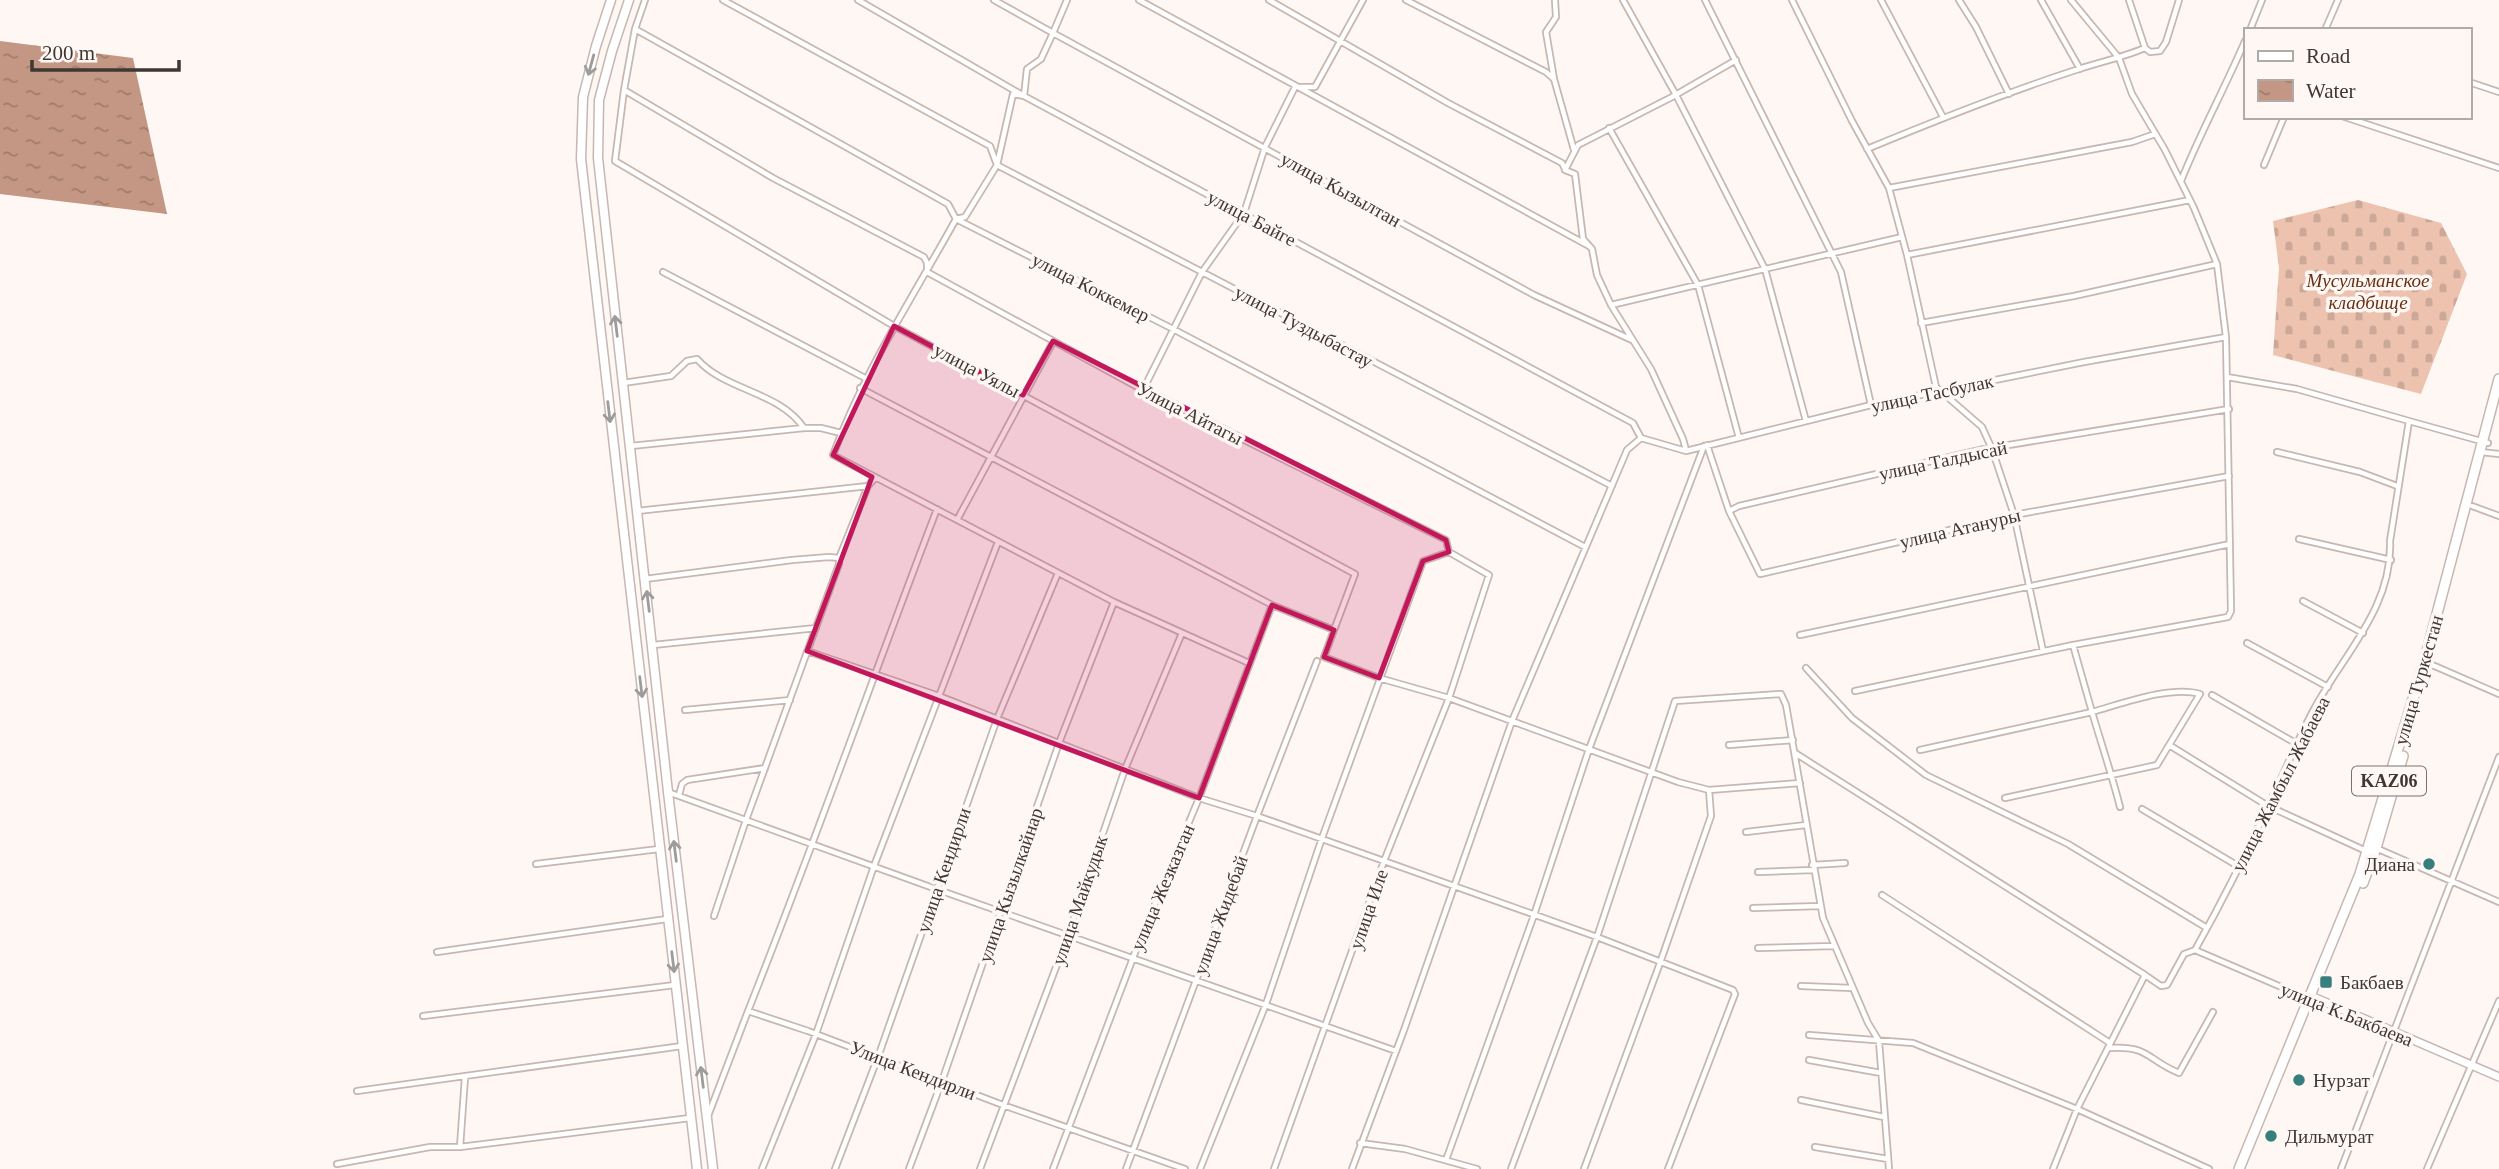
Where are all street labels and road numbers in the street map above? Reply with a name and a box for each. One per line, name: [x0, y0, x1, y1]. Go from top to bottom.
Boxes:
street label: улица Кызылтан: [1277, 148, 1404, 231]
street label: улица Байге: [1204, 186, 1300, 251]
street label: улица Коккемер: [1028, 249, 1153, 326]
street label: улица Туздыбастау: [1231, 281, 1377, 372]
street label: улица Уялы: [930, 339, 1023, 402]
street label: улица Тасбулак: [1869, 370, 1996, 417]
street label: Улица Айтагы: [1133, 378, 1246, 449]
street label: улица Талдысай: [1877, 437, 2009, 484]
street label: улица Атануры: [1898, 504, 2023, 553]
street label: улица Туркестан: [2390, 613, 2447, 748]
street label: улица Жамбыл Жабаева: [2227, 693, 2334, 875]
road number: KАZ06: [2352, 766, 2426, 796]
street label: улица Кендирли: [912, 805, 975, 935]
street label: улица Кызылкайнар: [974, 805, 1047, 965]
street label: улица Жезказган: [1126, 821, 1199, 954]
street label: улица Майкудык: [1047, 832, 1112, 968]
street label: улица Жидебай: [1189, 853, 1252, 978]
street label: улица Иле: [1345, 866, 1392, 952]
street label: улица К.Бакбаева: [2278, 978, 2417, 1051]
street label: Улица Кендирли: [847, 1037, 979, 1104]

